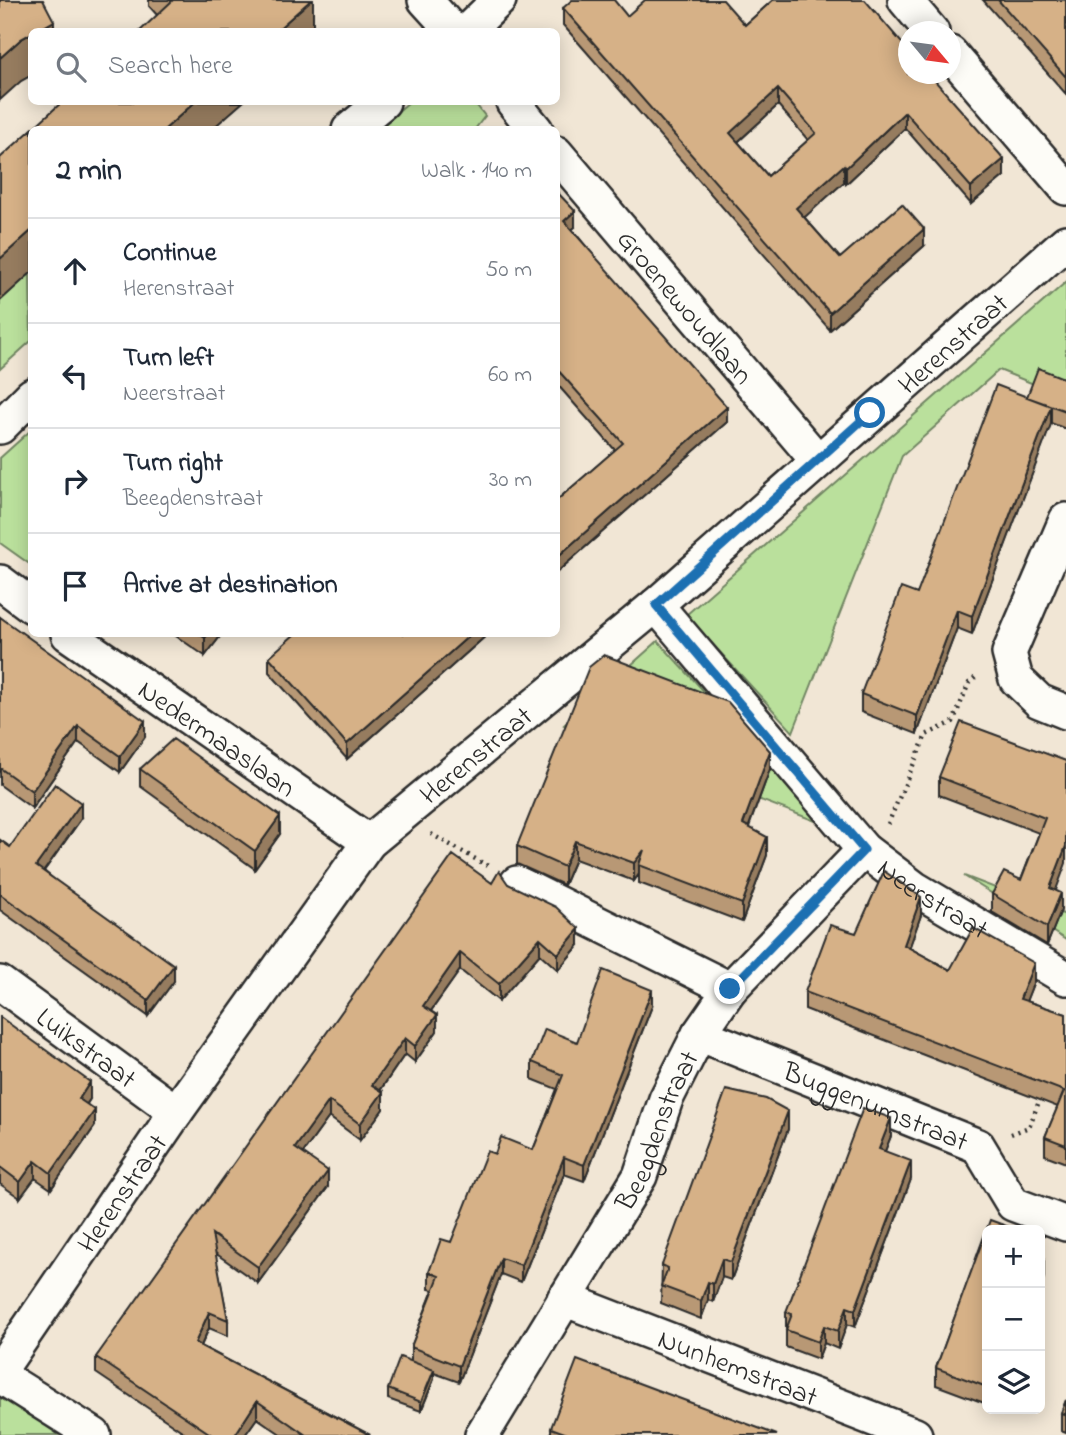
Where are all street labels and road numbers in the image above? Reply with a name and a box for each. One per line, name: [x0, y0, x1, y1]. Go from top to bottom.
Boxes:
street label: Groenewoudlaan: [605, 222, 762, 395]
street label: Herenstraat: [890, 285, 1019, 406]
street label: Nedermaaslaan: [129, 671, 303, 809]
street label: Herenstraat: [412, 698, 543, 816]
street label: Neerstraat: [867, 850, 995, 952]
street label: Luikstraat: [26, 999, 144, 1100]
street label: Beegdenstraat: [606, 1044, 711, 1221]
street label: Buggenumstraat: [775, 1052, 974, 1164]
street label: Herenstraat: [69, 1127, 179, 1262]
street label: Nunhemstraat: [651, 1320, 823, 1419]

